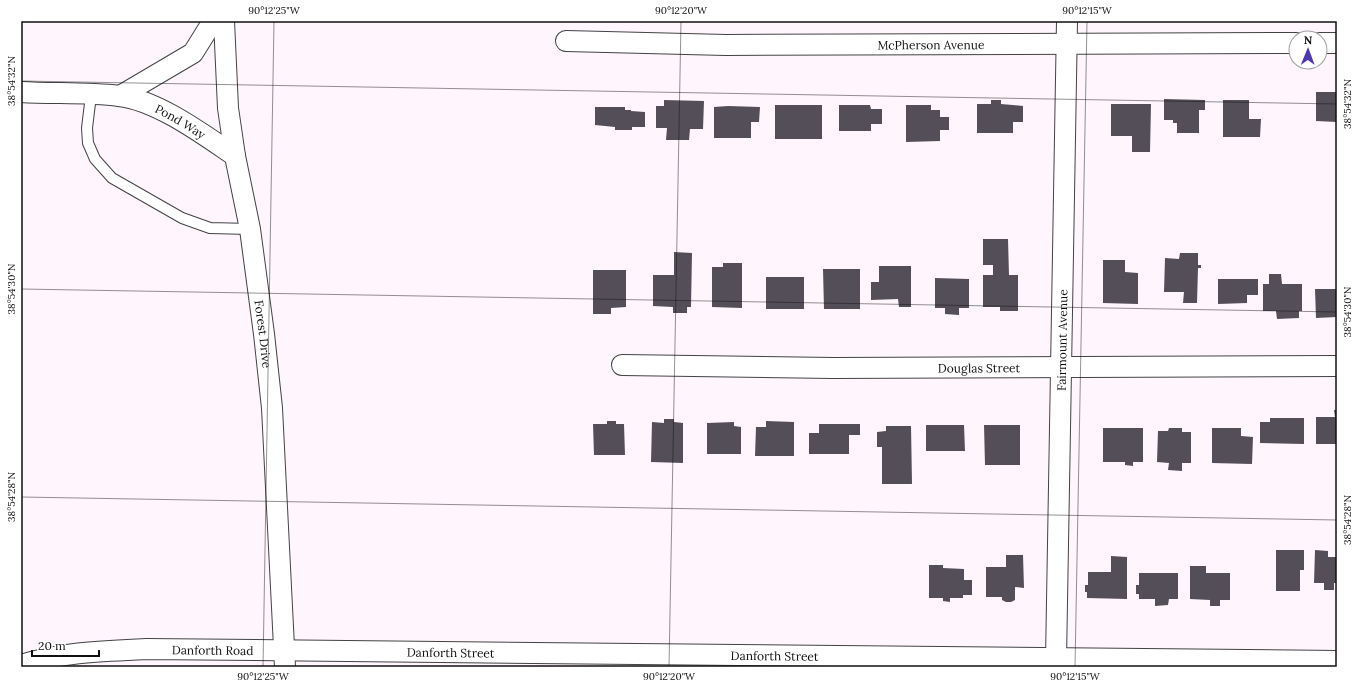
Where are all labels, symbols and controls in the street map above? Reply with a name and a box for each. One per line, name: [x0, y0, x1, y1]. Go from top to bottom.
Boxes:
text: 90°12'25"W: [248, 4, 301, 17]
text: 90°12'20"W: [655, 4, 708, 17]
text: 90°12'15"W: [1062, 4, 1113, 17]
north arrow: [1288, 30, 1328, 70]
text: N: [1304, 33, 1313, 47]
street label: McPherson Avenue: [877, 37, 985, 52]
text: 38°54'32"N: [5, 56, 18, 106]
text: 38°54'32"N: [1341, 79, 1354, 129]
street label: Pond Way: [153, 100, 209, 142]
text: 38°54'30"N: [5, 263, 18, 314]
text: 38°54'30"N: [1341, 286, 1354, 337]
street label: Fairmount Avenue: [1053, 289, 1070, 391]
street label: Forest Drive: [252, 299, 275, 369]
street label: Douglas Street: [938, 360, 1021, 375]
text: 38°54'28"N: [5, 472, 18, 522]
text: 38°54'28"N: [1341, 495, 1354, 545]
scale bar: [32, 632, 99, 658]
text: 20 m: [38, 638, 66, 653]
street label: Danforth Road: [172, 642, 253, 658]
street label: Danforth Street: [407, 644, 495, 660]
street label: Danforth Street: [731, 647, 819, 663]
text: 90°12'25"W: [237, 670, 290, 683]
text: 90°12'20"W: [643, 670, 696, 683]
text: 90°12'15"W: [1050, 670, 1101, 683]

